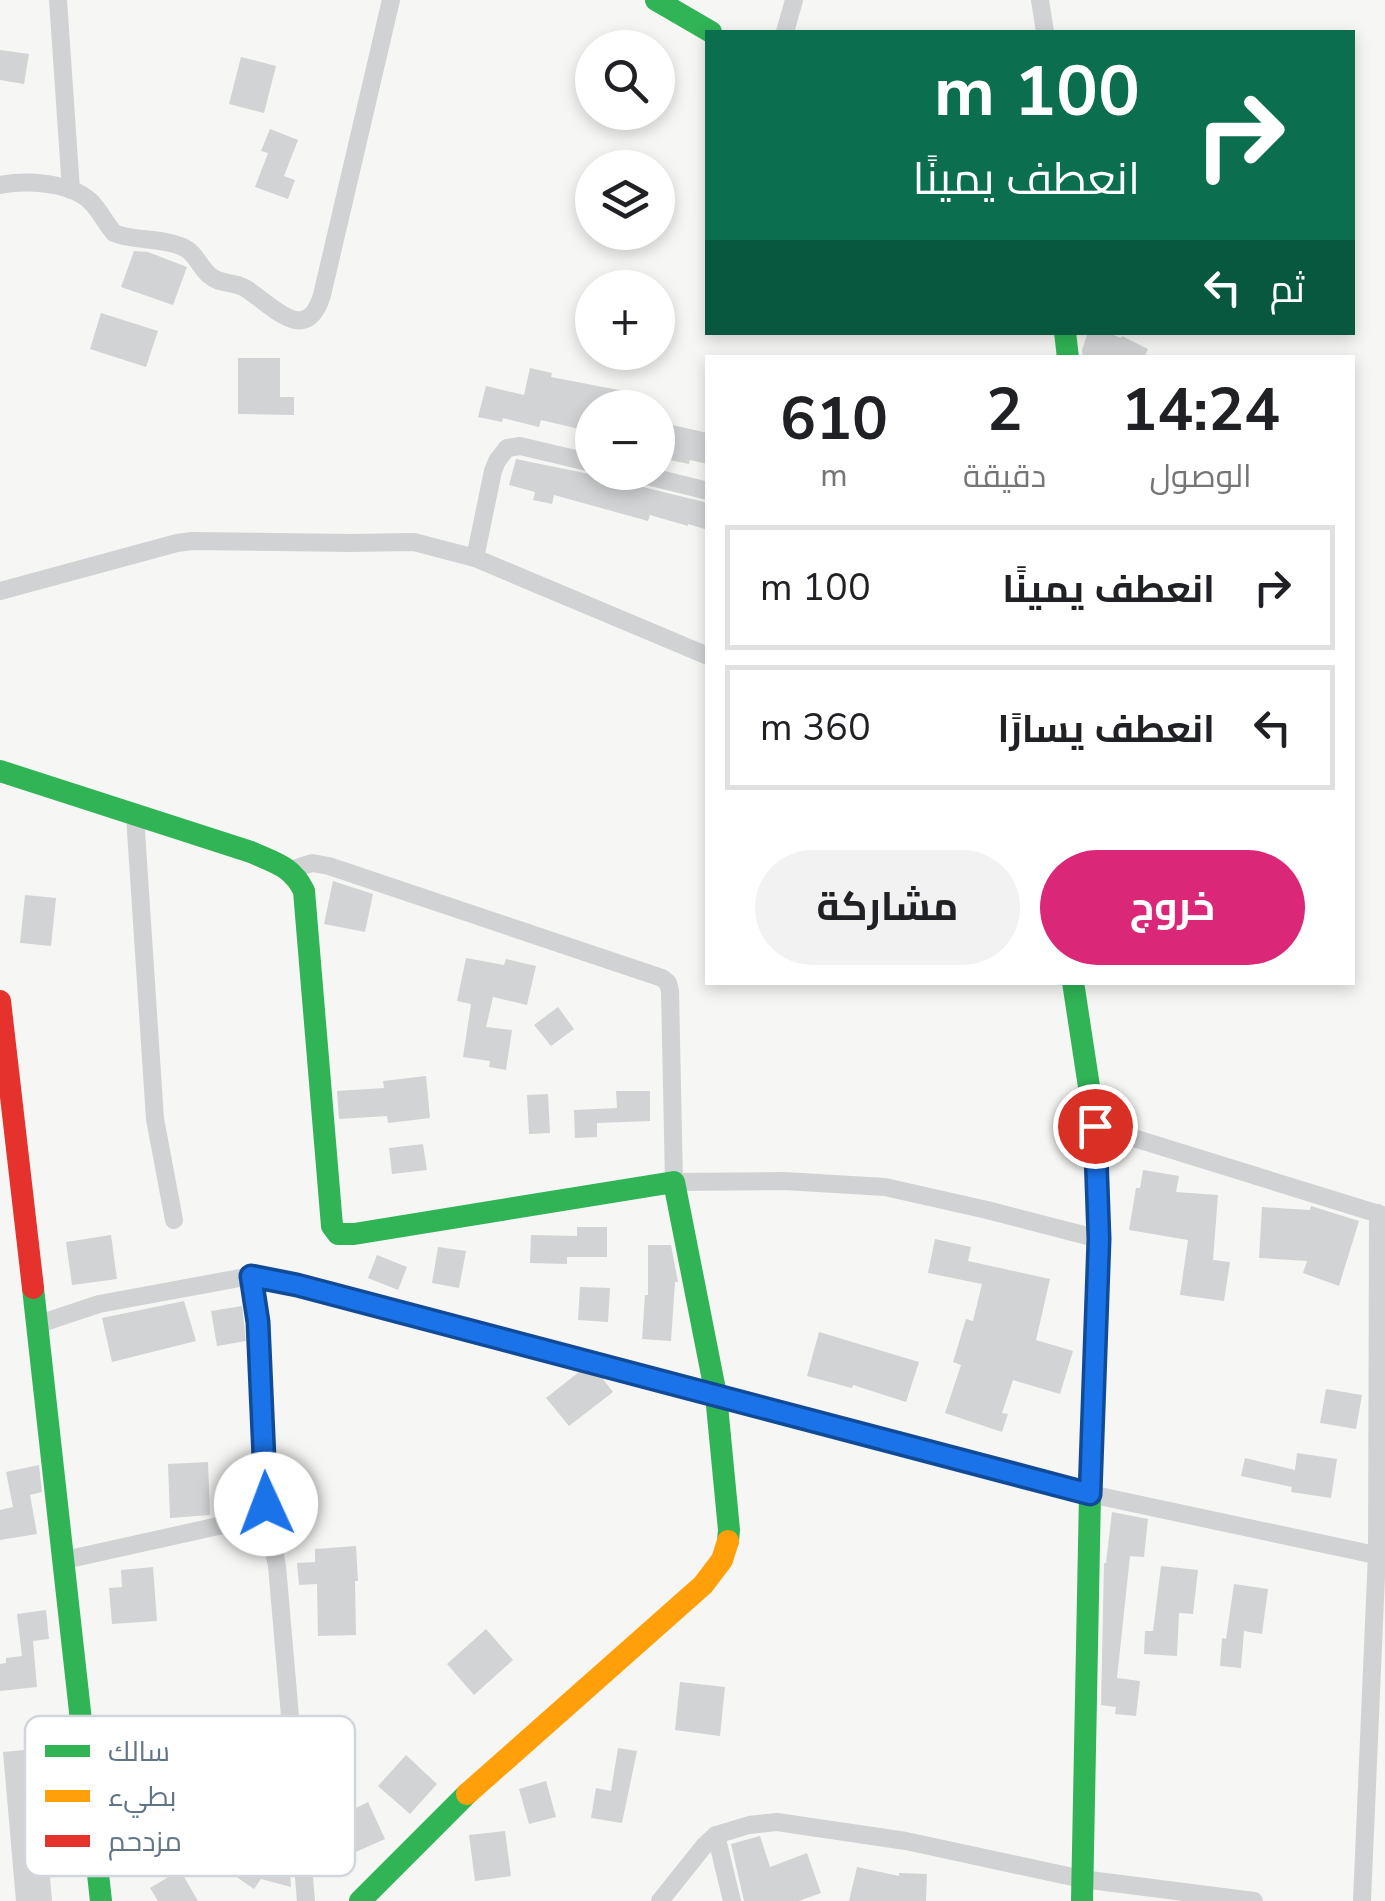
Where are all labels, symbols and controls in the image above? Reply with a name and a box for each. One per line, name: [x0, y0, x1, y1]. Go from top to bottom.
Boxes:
map controls: [575, 30, 675, 490]
button: search: [575, 30, 675, 130]
text: 100 m: [934, 44, 1140, 140]
icon: right: [1175, 70, 1305, 200]
text: انعطف يمينًا: [912, 149, 1140, 210]
button: layers: [575, 150, 675, 250]
icon: left: [1195, 260, 1250, 315]
text: ثم: [1270, 264, 1305, 315]
button: +: [575, 270, 675, 370]
text: 2: [987, 369, 1023, 451]
text: 14:24: [1121, 369, 1280, 451]
text: 610: [780, 378, 888, 460]
button: −: [575, 390, 675, 490]
text: m: [820, 454, 848, 497]
text: دقيقة: [963, 455, 1046, 498]
text: الوصول: [1150, 455, 1252, 498]
icon: right: [1245, 560, 1300, 615]
text: 100 m: [760, 562, 871, 613]
text: انعطف يمينًا: [1002, 564, 1215, 615]
icon: left: [1245, 700, 1300, 755]
text: 360 m: [760, 702, 871, 753]
text: انعطف يسارًا: [997, 704, 1215, 755]
button: مشاركة: [755, 850, 1020, 965]
button: خروج: [1040, 850, 1305, 965]
pin: [1053, 1084, 1138, 1169]
icon: arrive: [1068, 1099, 1123, 1154]
position arrow: [214, 1452, 318, 1556]
legend: [25, 1716, 355, 1876]
text: سالك: [108, 1733, 170, 1771]
text: بطيء: [108, 1778, 176, 1818]
text: مزدحم: [108, 1823, 182, 1861]

